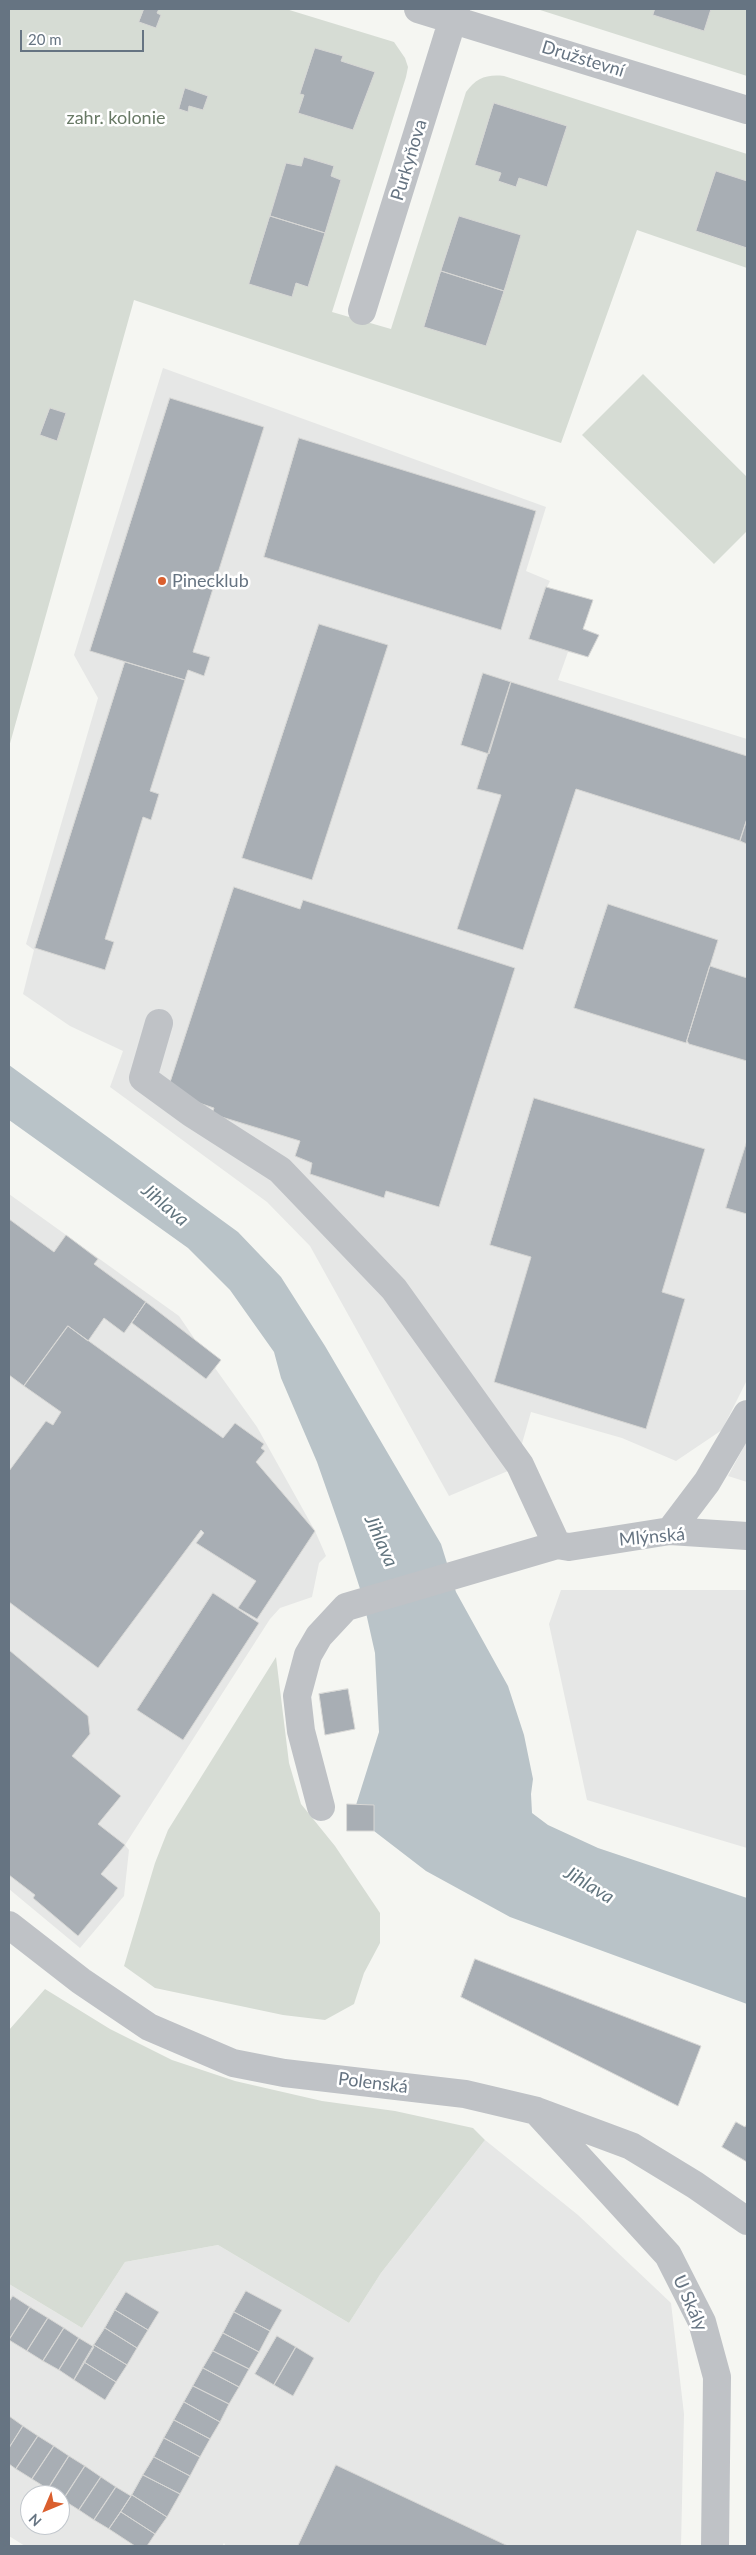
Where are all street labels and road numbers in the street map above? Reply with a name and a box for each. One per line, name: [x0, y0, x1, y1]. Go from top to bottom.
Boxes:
street label: Družstevní: [539, 36, 627, 82]
street label: Purkyňova: [386, 117, 432, 203]
street label: Mlýnská: [618, 1523, 686, 1551]
street label: Polenská: [337, 2068, 409, 2098]
street label: U Skály: [668, 2272, 712, 2334]

